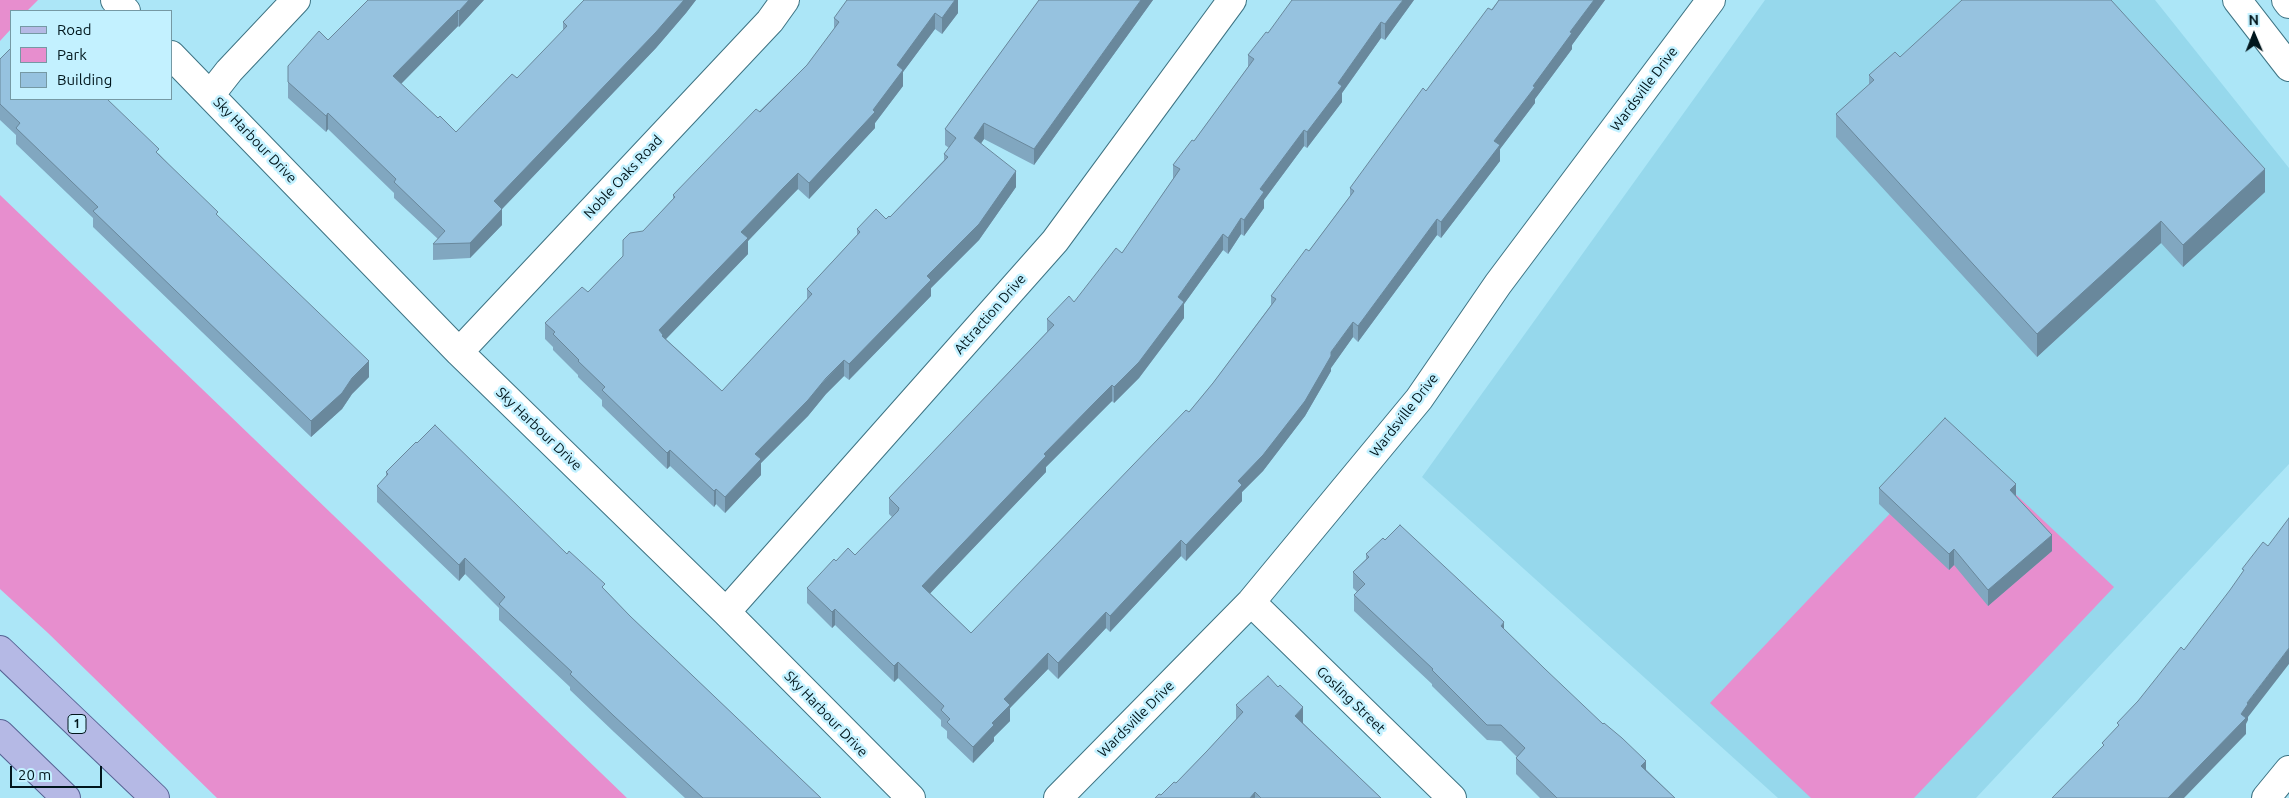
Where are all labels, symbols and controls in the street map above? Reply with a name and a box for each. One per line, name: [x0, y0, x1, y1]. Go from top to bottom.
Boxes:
legend: [10, 10, 172, 100]
north arrow: [2229, 10, 2279, 60]
text: N: [2248, 12, 2259, 28]
text: Road: [57, 21, 92, 38]
street label: Wardsville Drive: [1607, 44, 1681, 134]
text: Park: [57, 46, 87, 63]
text: Building: [57, 71, 112, 88]
street label: Sky Harbour Drive: [210, 94, 300, 186]
street label: Noble Oaks Road: [580, 132, 666, 222]
street label: Attraction Drive: [951, 271, 1029, 357]
street label: Wardsville Drive: [1366, 370, 1442, 460]
street label: Sky Harbour Drive: [493, 384, 585, 474]
street label: Gosling Street: [1313, 663, 1389, 737]
street label: Sky Harbour Drive: [781, 668, 871, 760]
street label: Wardsville Drive: [1094, 677, 1178, 761]
road number: 1: [68, 714, 86, 734]
scale bar: [12, 756, 105, 788]
text: 20 m: [18, 766, 51, 783]

